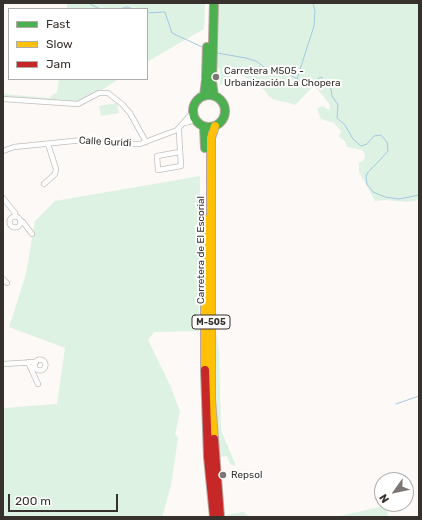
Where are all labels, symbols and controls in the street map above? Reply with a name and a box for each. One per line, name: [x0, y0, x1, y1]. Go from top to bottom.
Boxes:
legend: [8, 8, 148, 80]
text: Fast: [46, 17, 70, 31]
text: Slow: [46, 37, 73, 51]
text: Jam: [46, 57, 71, 71]
place label: Carretera M505 - Urbanización La Chopera: [224, 65, 340, 88]
marker: Carretera M505 - Urbanización La Chopera: [211, 72, 221, 82]
street label: Calle Guridi: [78, 135, 132, 149]
street label: Carretera de El Escorial: [195, 196, 207, 304]
road number: M-505: [192, 315, 230, 329]
place label: Repsol: [231, 469, 262, 481]
marker: Repsol: [218, 470, 228, 480]
north arrow: [374, 472, 414, 512]
scale bar: [10, 486, 120, 512]
text: N: [377, 491, 392, 505]
text: 200 m: [15, 494, 51, 508]

